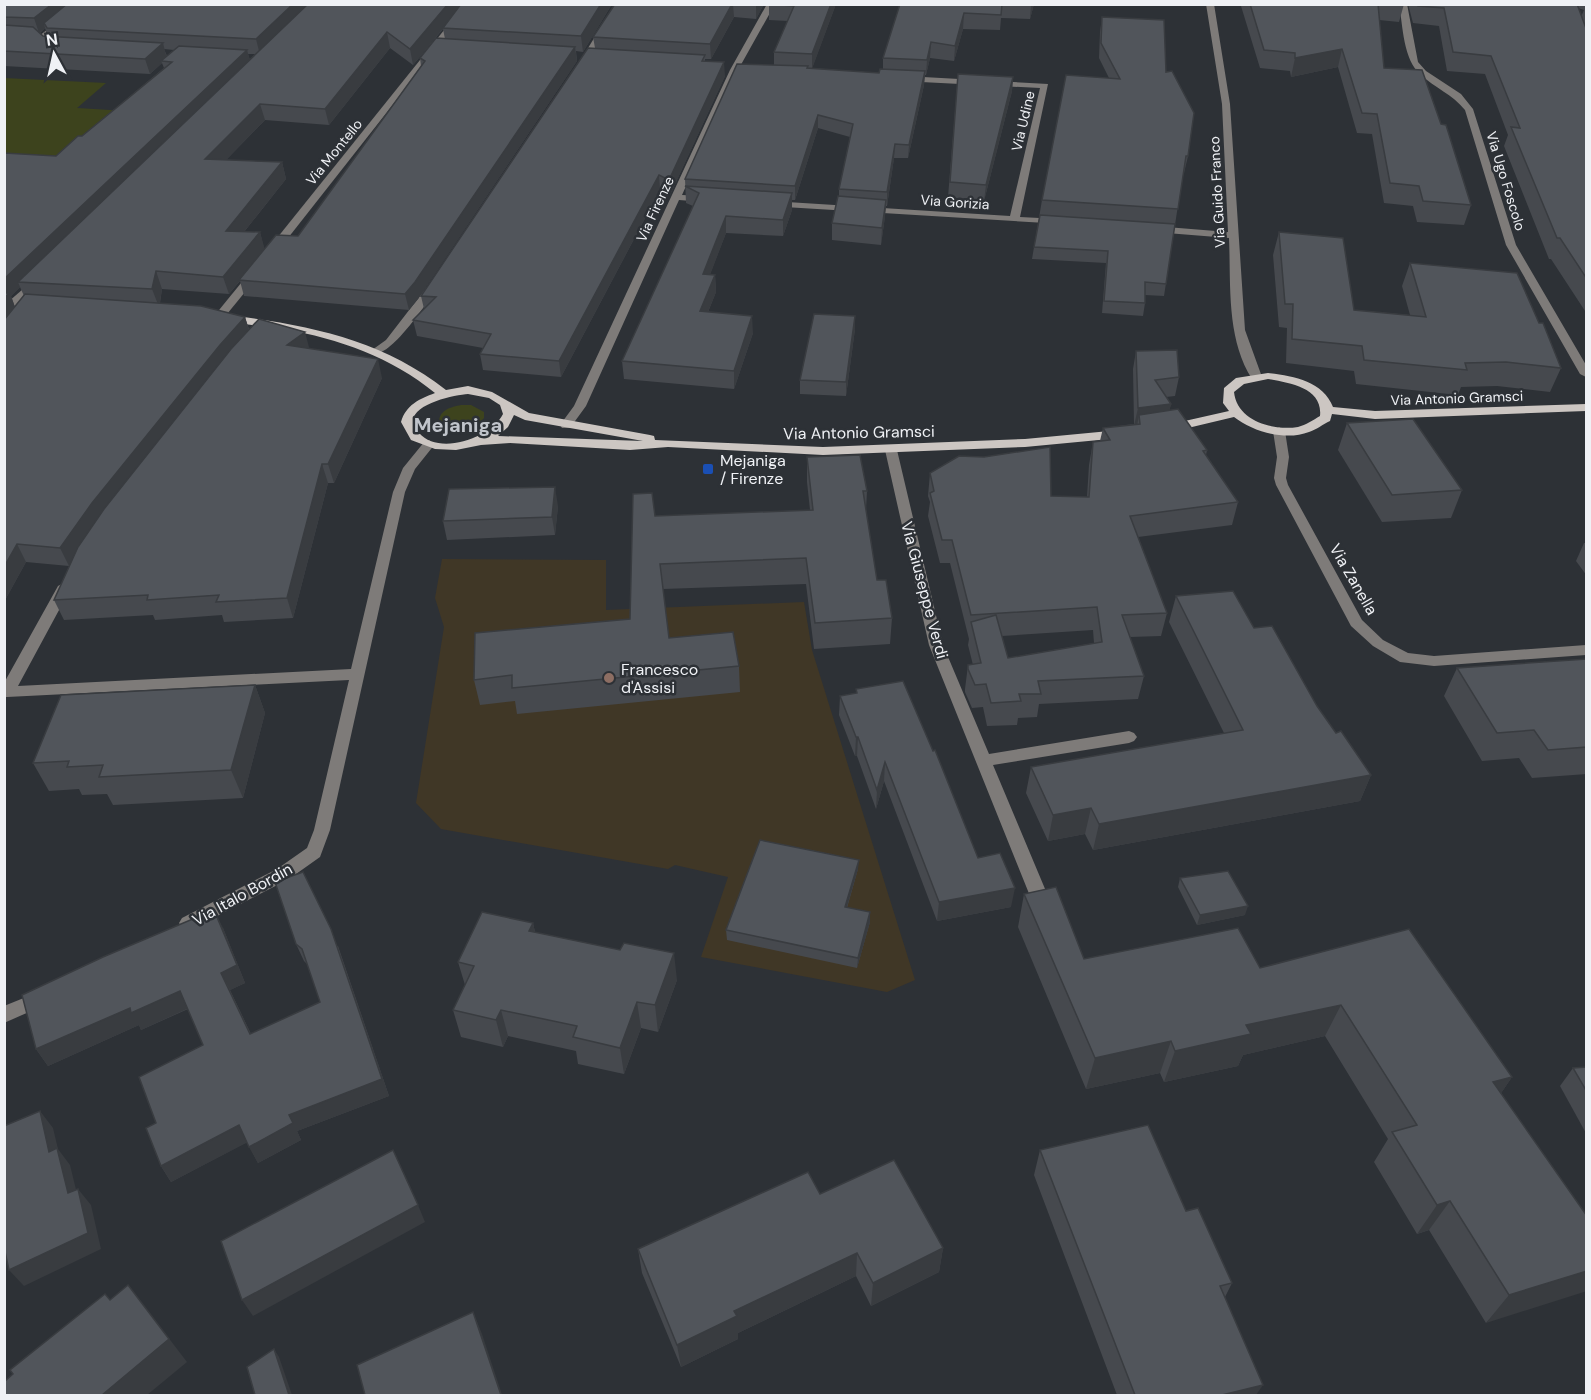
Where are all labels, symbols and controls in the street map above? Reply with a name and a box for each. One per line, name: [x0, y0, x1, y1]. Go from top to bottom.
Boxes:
north arrow: [24, 24, 84, 84]
text: N: [45, 28, 59, 51]
street label: Via Udine: [1007, 89, 1039, 153]
street label: Via Montello: [302, 115, 366, 189]
street label: Via Ugo Foscolo: [1482, 129, 1530, 233]
street label: Via Guido Franco: [1205, 136, 1229, 248]
street label: Via Firenze: [632, 173, 678, 245]
street label: Via Gorizia: [920, 191, 990, 213]
street label: Via Antonio Gramsci: [1390, 387, 1524, 409]
district label: Mejaniga: [414, 412, 502, 438]
street label: Via Antonio Gramsci: [783, 421, 935, 444]
place label: Mejaniga / Firenze: [720, 450, 786, 489]
marker: Mejaniga / Firenze: [701, 462, 715, 476]
street label: Via Giuseppe Verdi: [896, 519, 953, 661]
street label: Via Zanella: [1325, 540, 1382, 619]
place label: Francesco d'Assisi: [621, 659, 698, 698]
marker: Francesco d'Assisi: [602, 671, 616, 685]
street label: Via Italo Bordin: [188, 858, 296, 931]

